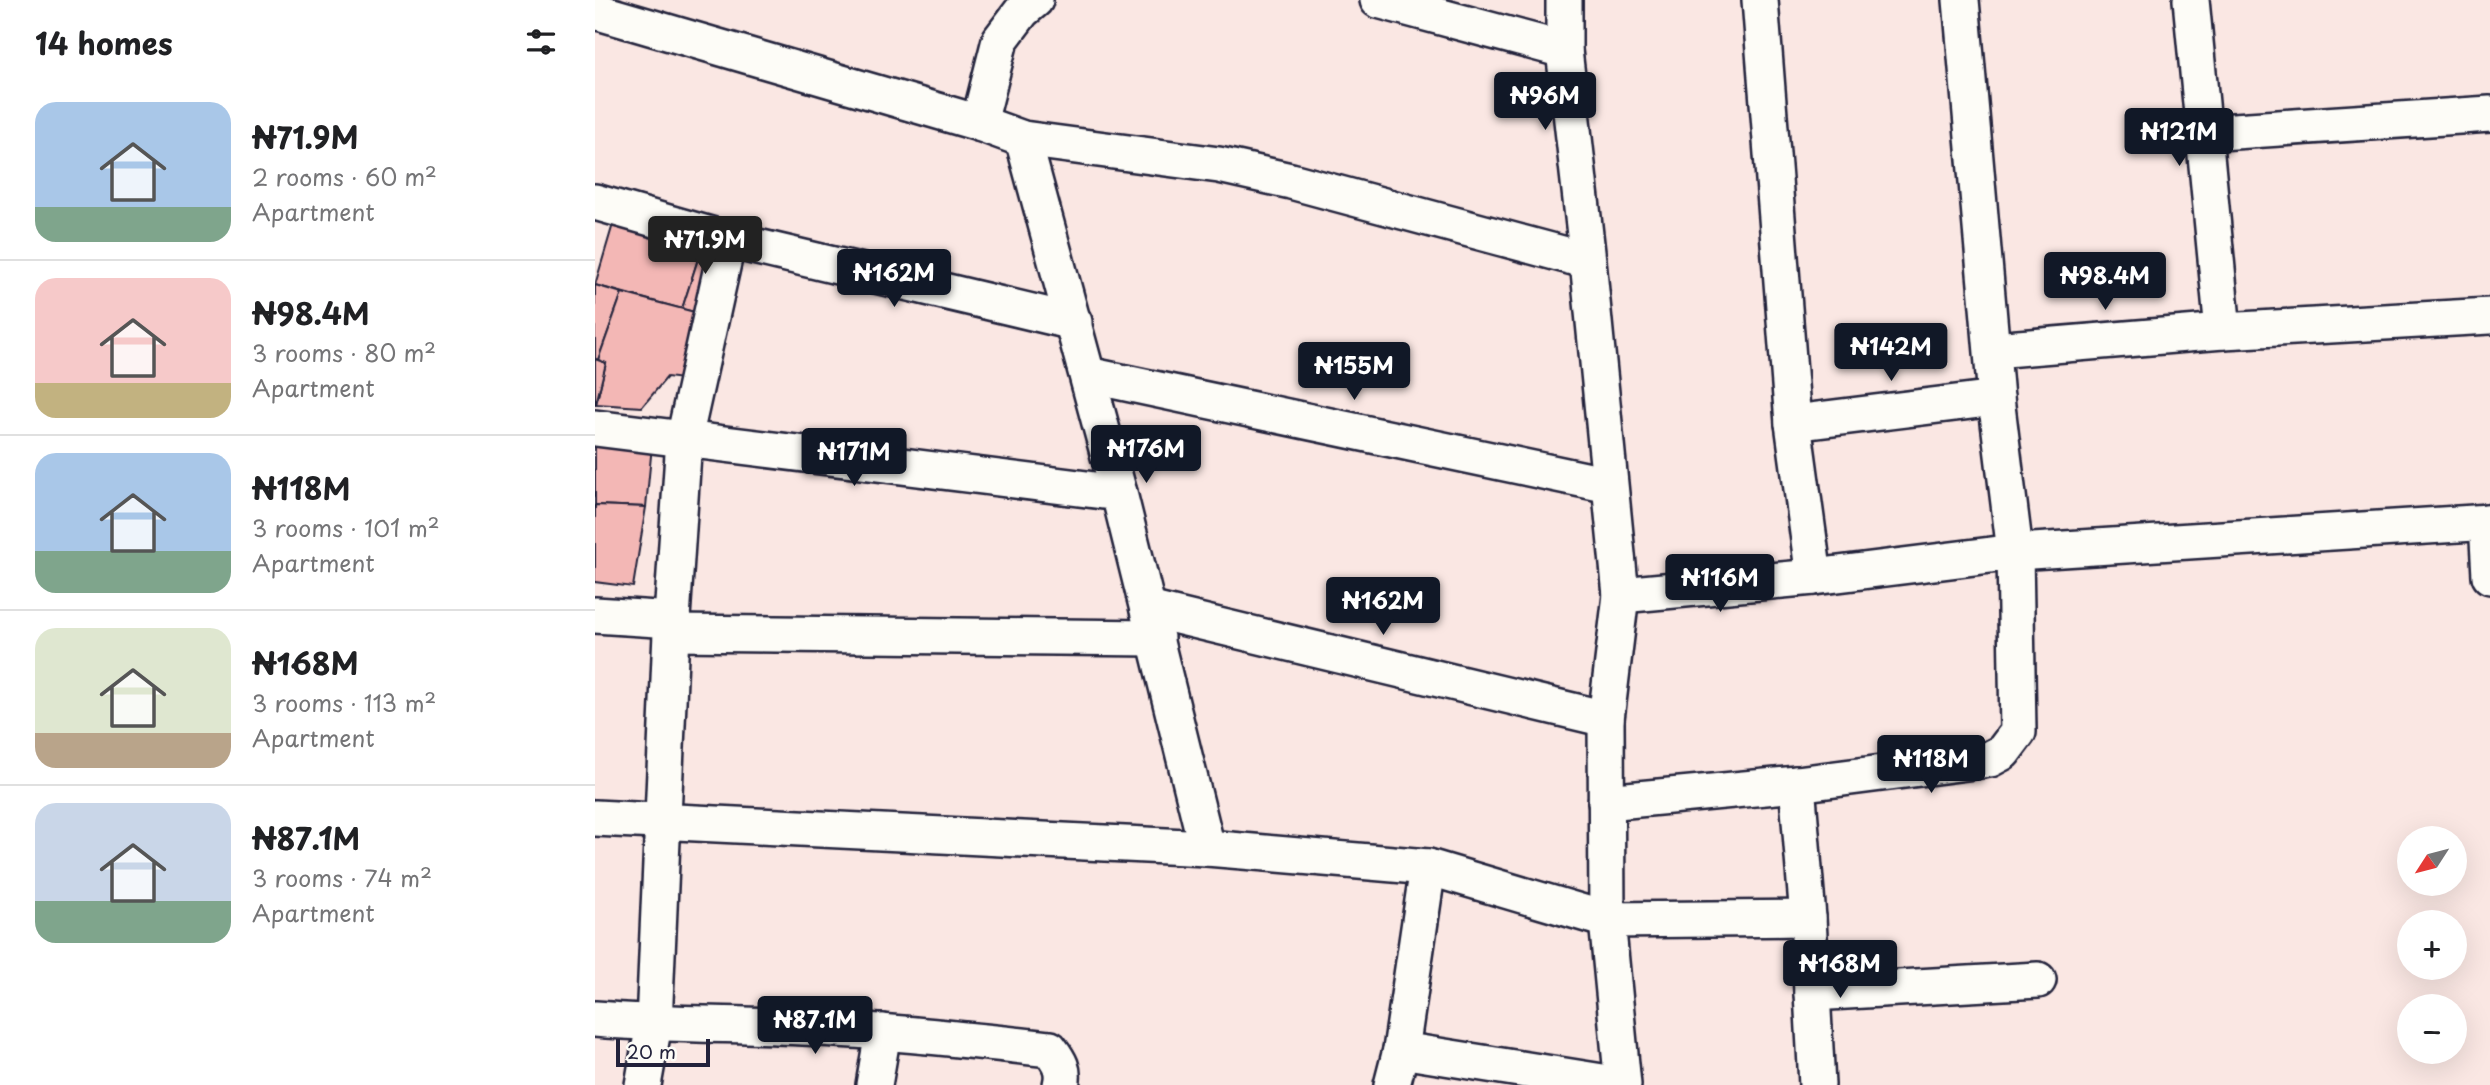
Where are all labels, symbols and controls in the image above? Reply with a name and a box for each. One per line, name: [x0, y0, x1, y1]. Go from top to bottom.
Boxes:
text: 14 homes: [35, 20, 173, 65]
icon: filters: [522, 23, 560, 61]
pin: ₦96M: [1504, 72, 1586, 132]
text: ₦96M: [1510, 77, 1580, 112]
pin: ₦121M: [2130, 108, 2228, 168]
text: ₦121M: [2141, 113, 2217, 148]
text: ₦71.9M: [252, 114, 359, 159]
icon: home: [91, 130, 175, 214]
text: 2 rooms · 60 m²: [252, 159, 437, 194]
text: Apartment: [252, 194, 375, 229]
pin: ₦71.9M: [648, 216, 762, 276]
text: ₦71.9M: [664, 221, 746, 256]
pin: ₦162M: [845, 250, 943, 309]
pin: ₦98.4M: [2048, 252, 2162, 312]
text: ₦162M: [853, 254, 935, 289]
text: ₦98.4M: [2060, 257, 2150, 292]
text: ₦98.4M: [252, 290, 370, 335]
icon: home: [91, 306, 175, 390]
pin: ₦142M: [1842, 324, 1940, 383]
text: ₦142M: [1850, 328, 1932, 363]
text: 3 rooms · 80 m²: [252, 335, 436, 370]
pin: ₦155M: [1305, 342, 1403, 402]
text: ₦155M: [1314, 347, 1394, 382]
text: Apartment: [252, 370, 375, 405]
pin: ₦176M: [1097, 426, 1195, 485]
pin: ₦171M: [805, 428, 903, 488]
text: ₦176M: [1107, 430, 1185, 465]
text: ₦171M: [818, 433, 890, 468]
text: ₦118M: [252, 465, 350, 510]
icon: home: [91, 481, 175, 565]
text: 3 rooms · 101 m²: [252, 510, 440, 545]
text: Apartment: [252, 545, 375, 580]
pin: ₦116M: [1671, 554, 1769, 614]
text: ₦116M: [1681, 559, 1759, 594]
pin: ₦162M: [1334, 578, 1432, 637]
text: ₦162M: [1342, 582, 1424, 617]
text: ₦168M: [252, 640, 359, 685]
icon: home: [91, 656, 175, 740]
text: 3 rooms · 113 m²: [252, 685, 436, 720]
text: Apartment: [252, 720, 375, 755]
pin: ₦118M: [1882, 736, 1980, 795]
text: ₦118M: [1893, 740, 1969, 775]
text: ₦87.1M: [252, 815, 360, 860]
north arrow: [2397, 826, 2467, 896]
map controls: [2397, 826, 2467, 1064]
icon: home: [91, 831, 175, 915]
text: 3 rooms · 74 m²: [252, 860, 432, 895]
text: Apartment: [252, 895, 375, 930]
button: +: [2397, 910, 2467, 980]
pin: ₦168M: [1791, 940, 1889, 1000]
text: ₦168M: [1799, 945, 1881, 980]
button: −: [2397, 994, 2467, 1064]
pin: ₦87.1M: [758, 996, 872, 1056]
text: ₦87.1M: [774, 1001, 856, 1036]
scale bar: [616, 1036, 711, 1068]
text: 20 m: [627, 1037, 676, 1065]

